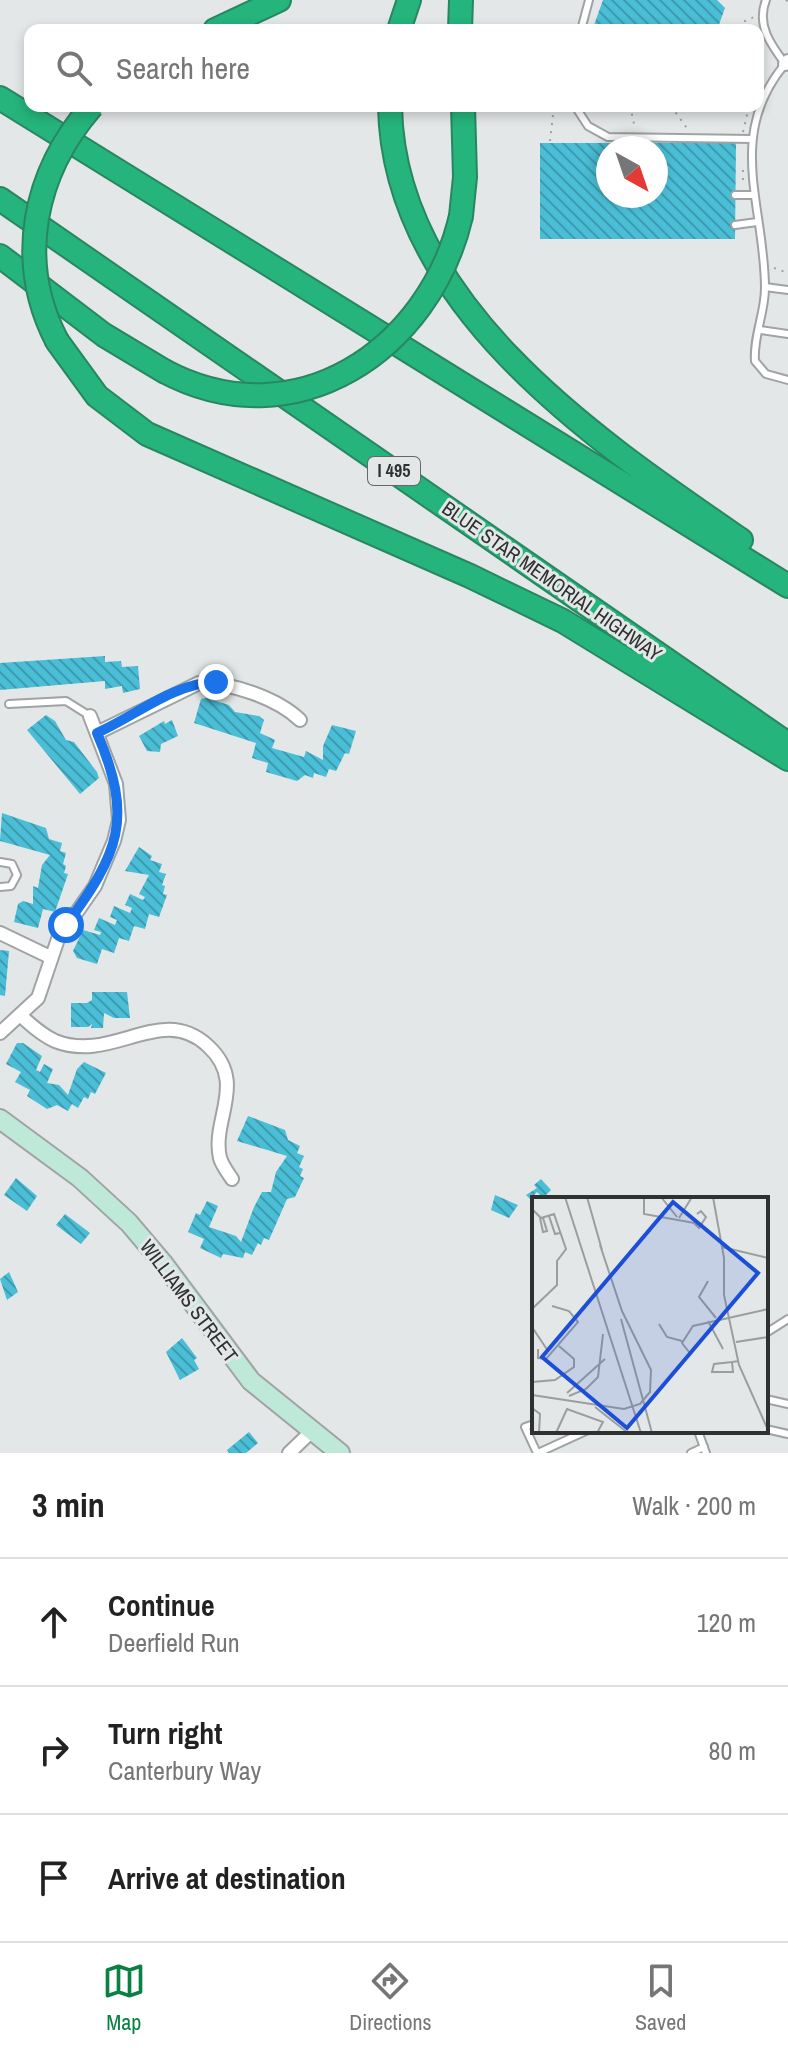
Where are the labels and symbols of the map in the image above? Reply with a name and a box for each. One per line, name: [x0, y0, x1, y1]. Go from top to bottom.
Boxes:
north arrow: [596, 136, 668, 208]
road number: I 495: [368, 457, 420, 485]
street label: BLUE STAR MEMORIAL HIGHWAY: [437, 494, 668, 667]
route end: [198, 664, 234, 700]
route start: [48, 907, 84, 943]
inset map: [532, 1197, 768, 1433]
street label: WILLIAMS STREET: [134, 1234, 245, 1368]

